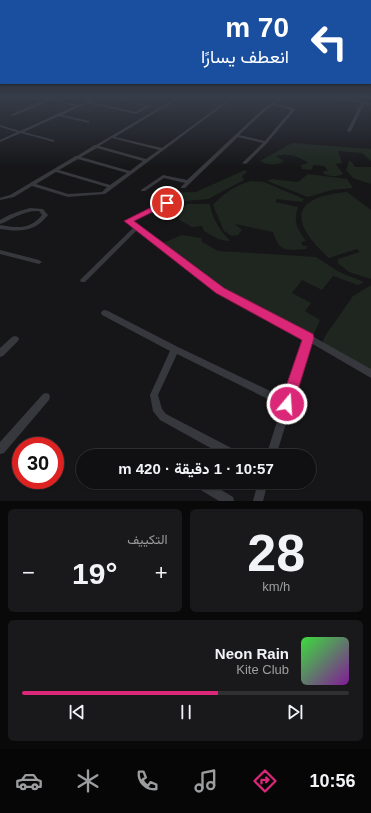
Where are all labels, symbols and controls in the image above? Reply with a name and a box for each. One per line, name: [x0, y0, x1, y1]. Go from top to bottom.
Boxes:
text: 70 m: [225, 12, 289, 43]
icon: left: [303, 16, 355, 68]
text: انعطف يسارًا: [201, 47, 289, 67]
pin: [150, 186, 184, 220]
icon: arrive: [156, 192, 178, 214]
position arrow: [266, 383, 308, 425]
speed limit sign: 30: [12, 437, 64, 489]
text: 10:57 · 1 دقيقة · 420 m: [118, 460, 274, 477]
text: 28: [247, 524, 305, 582]
text: التكييف: [127, 532, 168, 547]
text: 19°: [72, 557, 117, 590]
text: −: [22, 560, 35, 585]
text: +: [155, 560, 168, 585]
text: km/h: [262, 579, 290, 594]
text: Neon Rain: [215, 645, 289, 662]
text: Kite Club: [236, 662, 289, 677]
icon: previous: [66, 701, 88, 723]
icon: pause: [175, 701, 197, 723]
icon: next: [284, 701, 306, 723]
icon: car: [15, 767, 43, 795]
icon: climate: [74, 767, 102, 795]
icon: phone: [133, 767, 161, 795]
icon: music: [192, 767, 220, 795]
icon: directions: [251, 767, 279, 795]
text: 10:56: [310, 771, 356, 791]

